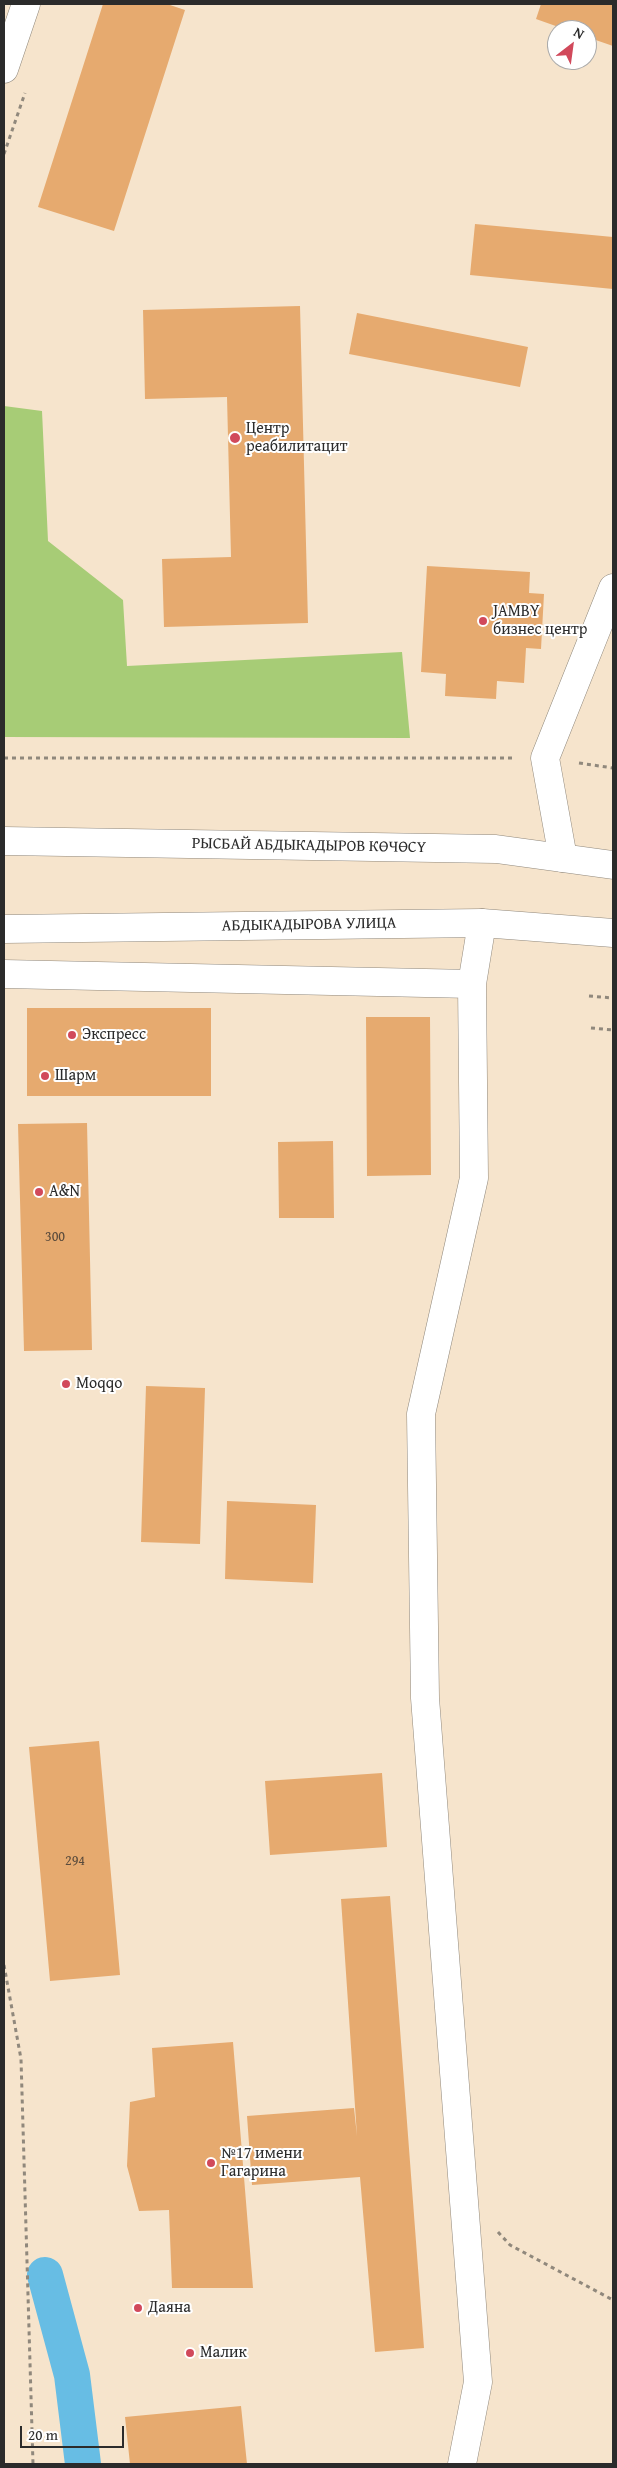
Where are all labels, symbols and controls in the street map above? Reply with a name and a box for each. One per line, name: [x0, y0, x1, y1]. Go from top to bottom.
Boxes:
north arrow: [547, 20, 597, 70]
text: N: [570, 22, 588, 44]
place label: Центр реабилитацит: [246, 419, 347, 457]
marker: Центр реабилитацит: [228, 431, 242, 445]
place label: JAMBY бизнес центр: [493, 602, 587, 640]
marker: JAMBY бизнес центр: [477, 615, 489, 627]
street label: РЫСБАЙ АБДЫКАДЫРОВ КӨЧӨСҮ: [192, 834, 426, 858]
street label: АБДЫКАДЫРОВА УЛИЦА: [221, 914, 397, 936]
place label: Экспресс: [82, 1025, 146, 1045]
marker: Экспресс: [66, 1029, 78, 1041]
place label: Шарм: [55, 1066, 96, 1086]
marker: Шарм: [39, 1070, 51, 1082]
place label: A&N: [49, 1182, 80, 1202]
marker: A&N: [33, 1186, 45, 1198]
house number: 300: [45, 1229, 65, 1245]
place label: Moqqo: [76, 1374, 122, 1394]
marker: Moqqo: [60, 1378, 72, 1390]
house number: 294: [65, 1853, 85, 1869]
place label: №17 имени Гагарина: [221, 2144, 302, 2182]
marker: №17 имени Гагарина: [205, 2157, 217, 2169]
place label: Даяна: [148, 2298, 191, 2318]
marker: Даяна: [132, 2302, 144, 2314]
place label: Малик: [200, 2343, 247, 2363]
marker: Малик: [184, 2347, 196, 2359]
scale bar: [22, 2416, 126, 2448]
text: 20 m: [28, 2424, 58, 2445]

